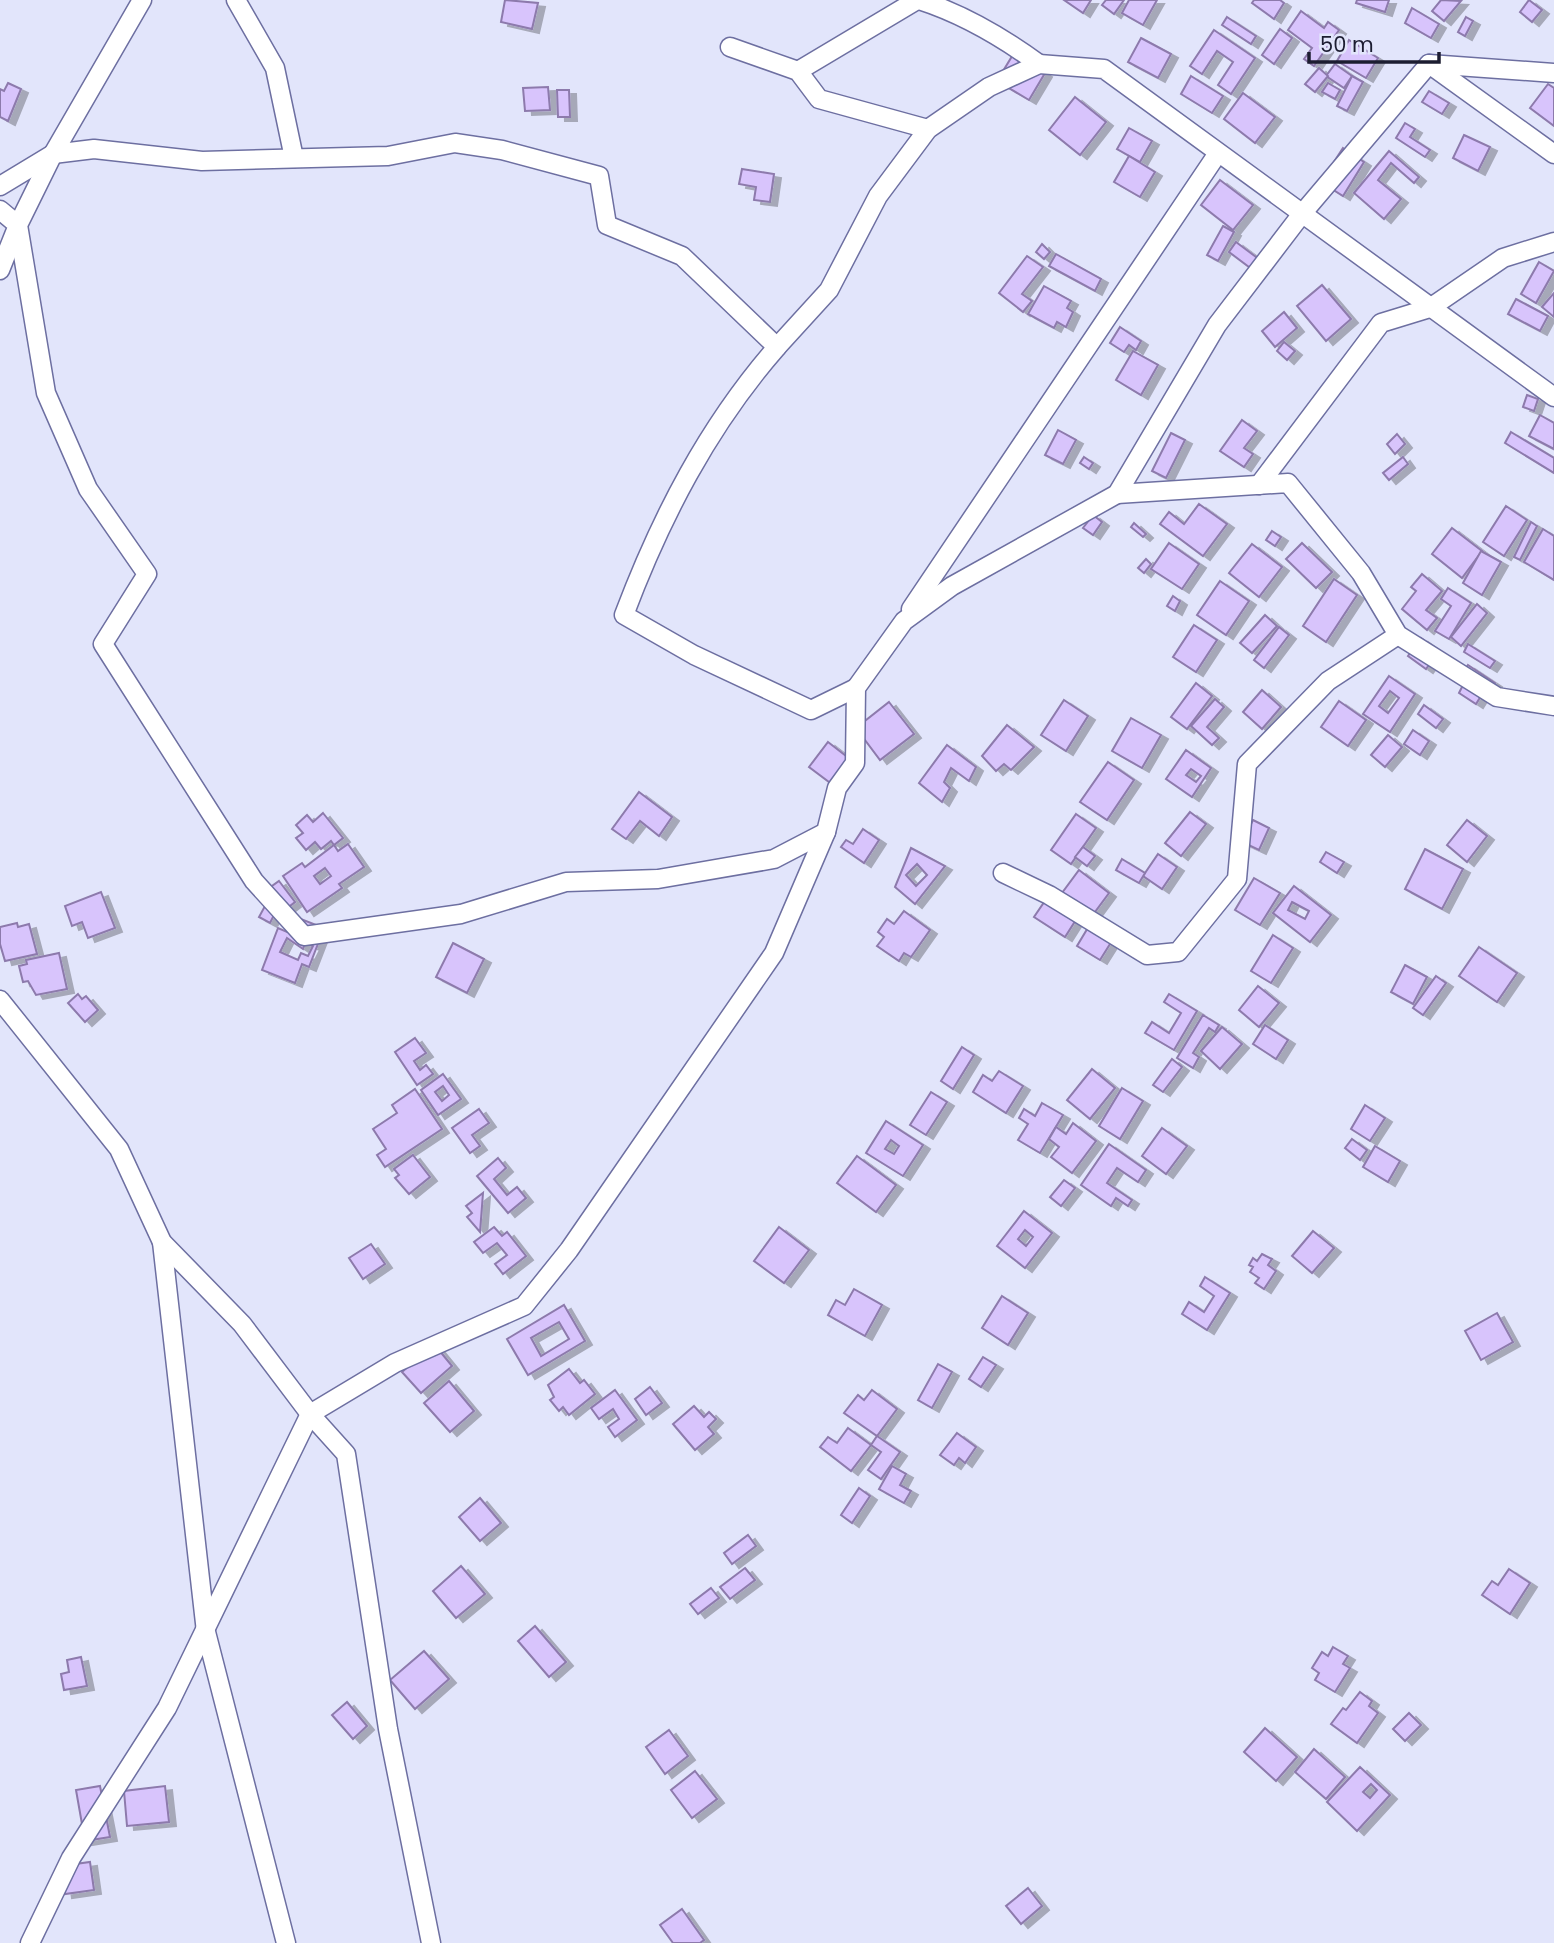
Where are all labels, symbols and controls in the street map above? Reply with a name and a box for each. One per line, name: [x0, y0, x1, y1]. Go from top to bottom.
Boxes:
scale bar: [1309, 21, 1438, 65]
text: 50 m: [1320, 30, 1374, 59]

